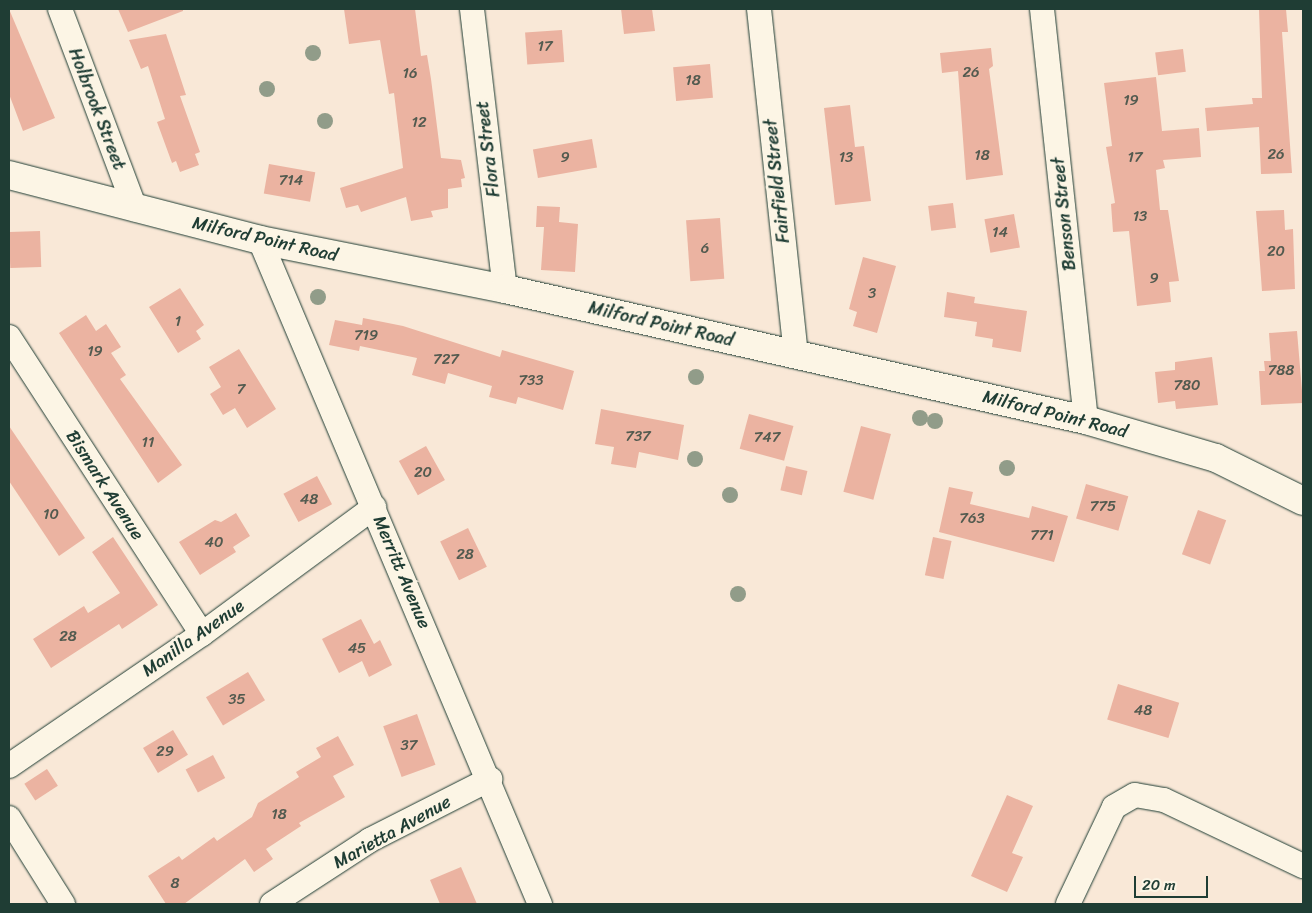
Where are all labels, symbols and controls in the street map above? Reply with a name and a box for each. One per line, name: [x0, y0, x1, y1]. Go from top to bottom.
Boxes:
house number: 17: [538, 38, 552, 56]
street label: Holbrook Street: [64, 45, 130, 173]
house number: 26: [962, 64, 980, 82]
house number: 16: [403, 65, 417, 83]
house number: 18: [685, 72, 701, 90]
house number: 19: [1123, 92, 1139, 110]
street label: Flora Street: [471, 99, 505, 199]
house number: 12: [411, 114, 427, 132]
street label: Fairfield Street: [760, 118, 794, 244]
house number: 26: [1267, 146, 1285, 164]
house number: 18: [974, 147, 990, 165]
house number: 9: [560, 149, 570, 167]
house number: 13: [839, 149, 853, 167]
house number: 17: [1128, 149, 1142, 167]
street label: Benson Street: [1047, 156, 1081, 272]
house number: 714: [279, 172, 303, 190]
house number: 13: [1133, 208, 1147, 226]
street label: Milford Point Road: [190, 212, 340, 266]
house number: 14: [992, 224, 1008, 242]
house number: 6: [701, 240, 709, 258]
house number: 20: [1267, 243, 1285, 261]
house number: 9: [1149, 270, 1159, 288]
house number: 3: [868, 285, 876, 303]
street label: Milford Point Road: [586, 297, 736, 351]
house number: 1: [175, 313, 181, 331]
house number: 719: [354, 327, 378, 345]
house number: 19: [87, 343, 103, 361]
house number: 727: [433, 351, 459, 369]
house number: 788: [1268, 362, 1294, 380]
house number: 733: [518, 372, 544, 390]
house number: 780: [1173, 377, 1201, 395]
house number: 7: [237, 381, 245, 399]
street label: Milford Point Road: [980, 385, 1130, 443]
street label: Bismark Avenue: [61, 426, 149, 544]
house number: 737: [625, 428, 651, 446]
house number: 747: [754, 429, 780, 447]
house number: 11: [142, 434, 154, 452]
house number: 20: [414, 464, 432, 482]
house number: 48: [300, 491, 318, 509]
house number: 775: [1090, 498, 1116, 516]
house number: 10: [43, 506, 59, 524]
house number: 763: [959, 510, 985, 528]
street label: Merritt Avenue: [368, 512, 436, 632]
house number: 771: [1030, 527, 1054, 545]
house number: 40: [205, 534, 223, 552]
house number: 28: [456, 546, 474, 564]
street label: Manilla Avenue: [138, 595, 248, 681]
house number: 28: [59, 628, 77, 646]
house number: 45: [348, 640, 366, 658]
house number: 35: [228, 691, 246, 709]
house number: 48: [1134, 702, 1152, 720]
house number: 37: [401, 737, 417, 755]
house number: 29: [156, 743, 174, 761]
street label: Marietta Avenue: [330, 791, 454, 873]
house number: 18: [271, 806, 287, 824]
scale bar: [1137, 866, 1211, 898]
text: 20 m: [1142, 872, 1176, 898]
house number: 8: [170, 875, 180, 893]

